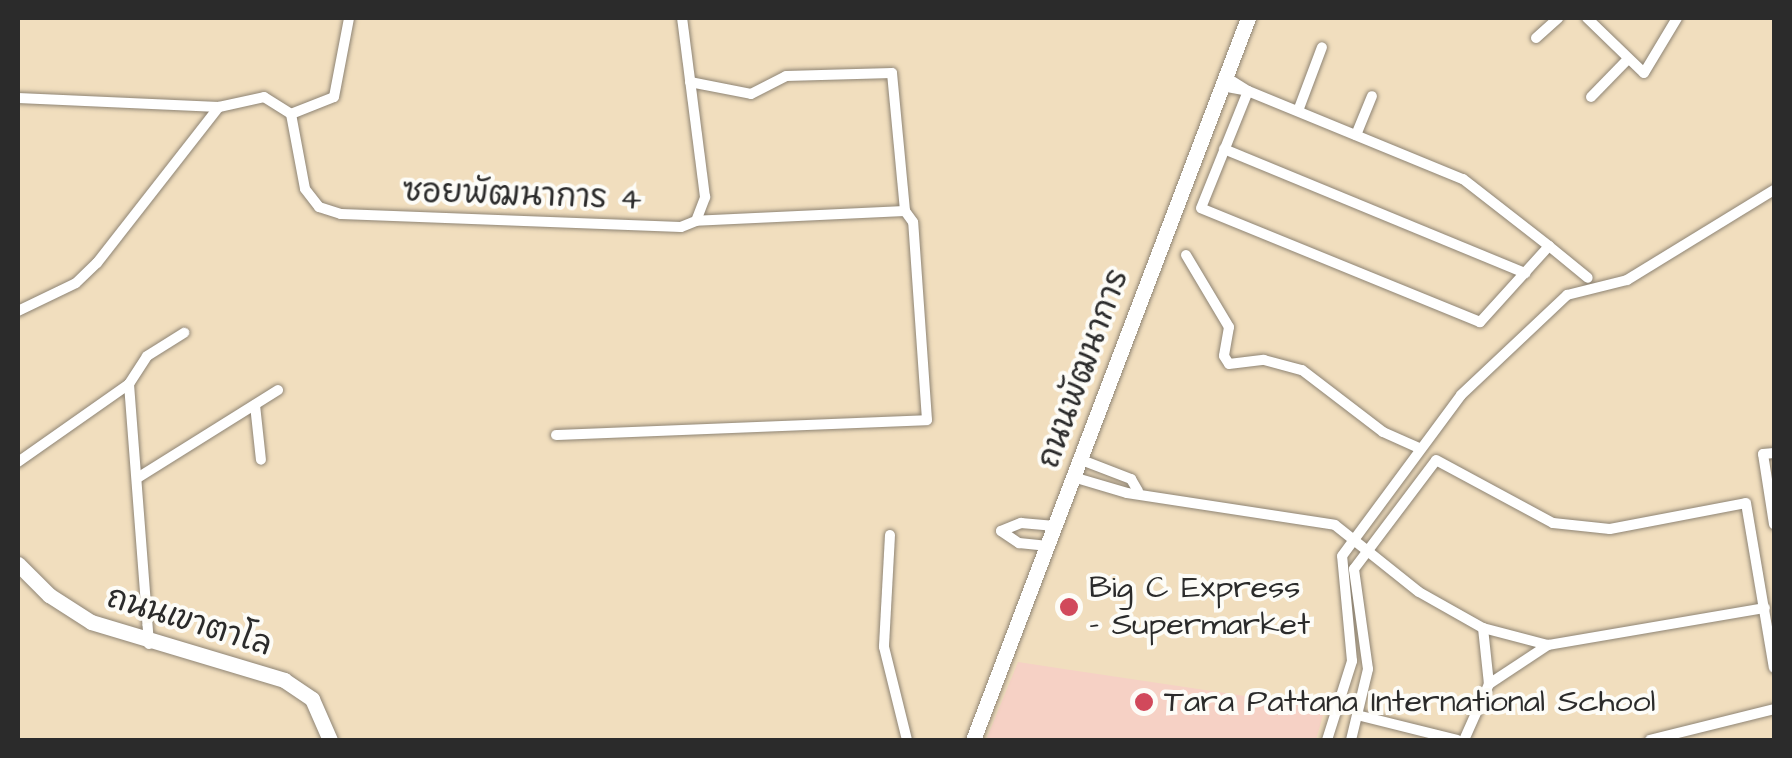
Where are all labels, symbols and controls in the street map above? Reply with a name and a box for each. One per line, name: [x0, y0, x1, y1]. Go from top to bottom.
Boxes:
street label: ซอยพัฒนาการ 4: [402, 173, 642, 219]
street label: ถนนพัฒนาการ: [1030, 264, 1138, 474]
place label: Big C Express - Supermarket: [1089, 570, 1310, 645]
street label: ถนนเขาตาโล: [102, 579, 276, 665]
marker: Big C Express - Supermarket: [1058, 596, 1080, 618]
place label: Tara Pattana International School: [1164, 683, 1656, 721]
marker: Tara Pattana International School: [1133, 691, 1155, 713]

